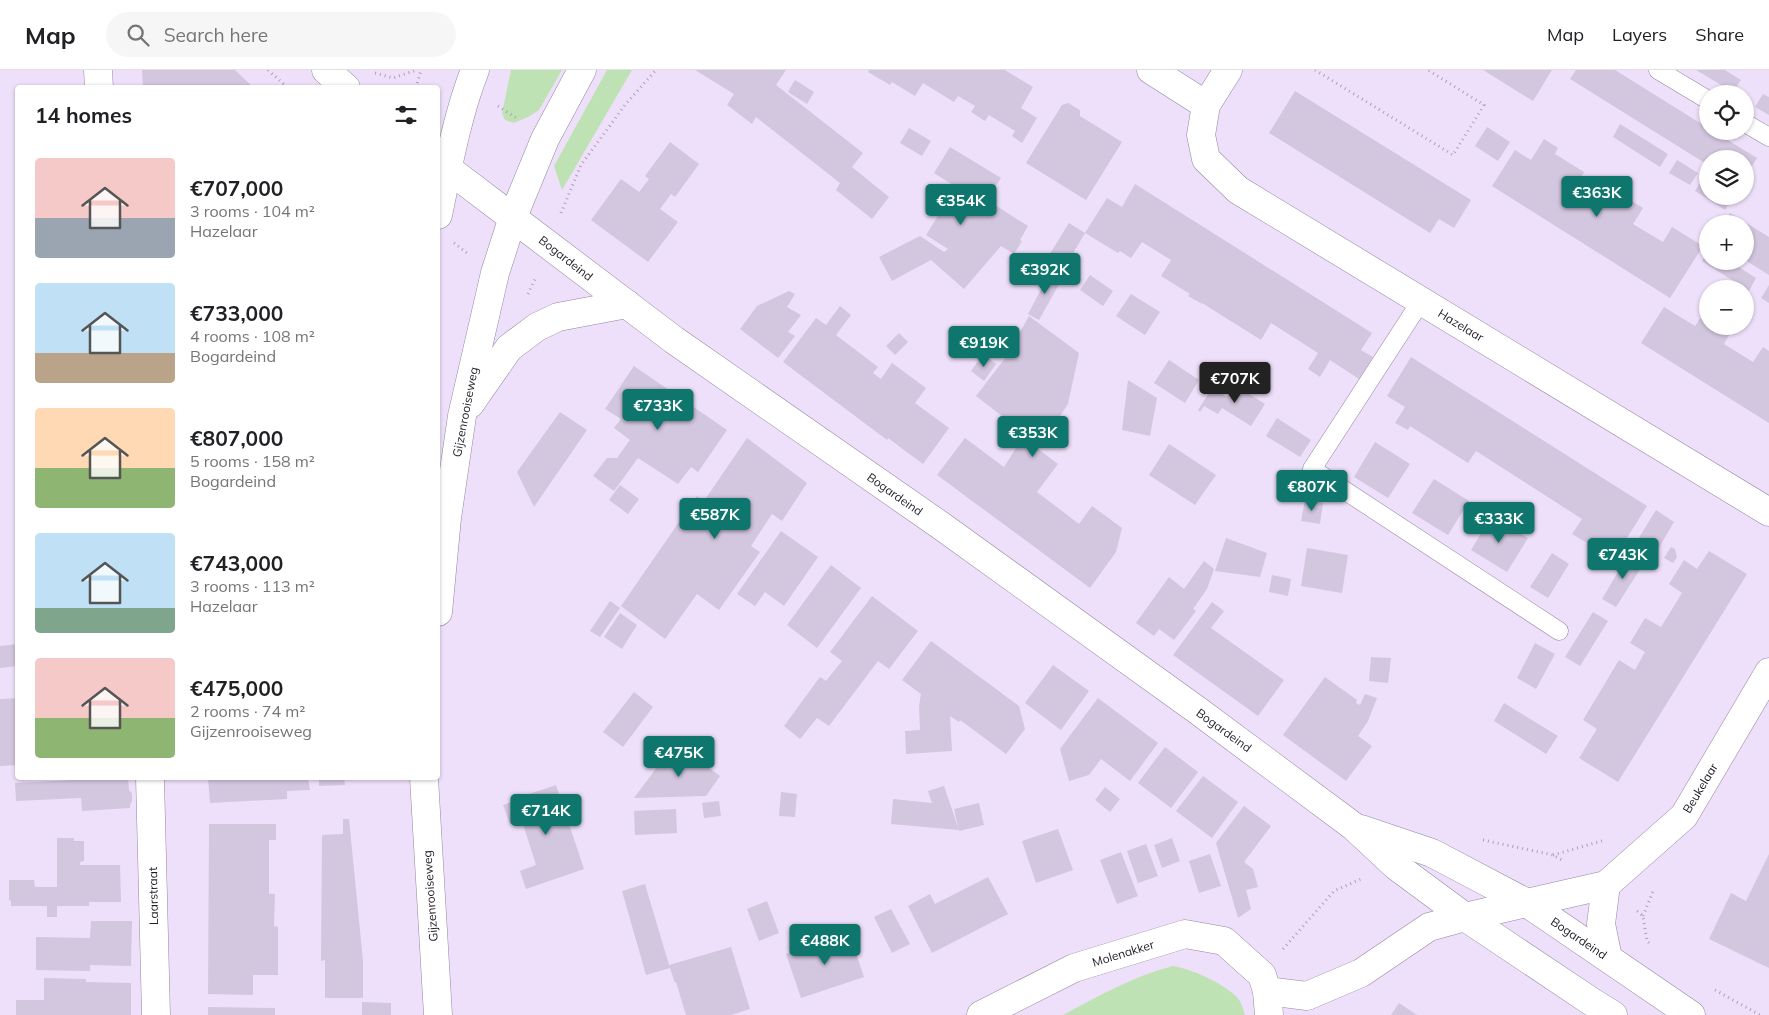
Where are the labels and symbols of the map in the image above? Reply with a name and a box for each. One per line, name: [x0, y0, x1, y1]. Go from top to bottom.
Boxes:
pin: €363K: [1562, 176, 1632, 218]
pin: €354K: [926, 184, 996, 226]
street label: Bogardeind: [536, 232, 596, 284]
pin: €392K: [1010, 252, 1080, 295]
street label: Hazelaar: [1435, 306, 1487, 345]
pin: €919K: [949, 326, 1019, 368]
pin: €707K: [1200, 362, 1270, 404]
street label: Gijzenrooiseweg: [449, 366, 481, 458]
pin: €733K: [623, 388, 693, 431]
pin: €353K: [998, 416, 1068, 458]
street label: Bogardeind: [864, 469, 926, 519]
pin: €807K: [1277, 470, 1347, 512]
pin: €587K: [680, 498, 750, 540]
pin: €333K: [1464, 502, 1534, 544]
pin: €743K: [1588, 538, 1658, 580]
street label: Bogardeind: [1193, 705, 1255, 755]
pin: €475K: [644, 736, 714, 778]
street label: Beukelaar: [1679, 760, 1721, 816]
pin: €714K: [511, 794, 581, 836]
street label: Gijzenrooiseweg: [419, 850, 441, 942]
street label: Laarstraat: [145, 867, 161, 925]
street label: Bogardeind: [1548, 914, 1610, 962]
pin: €488K: [790, 924, 860, 966]
street label: Molenakker: [1090, 936, 1156, 970]

